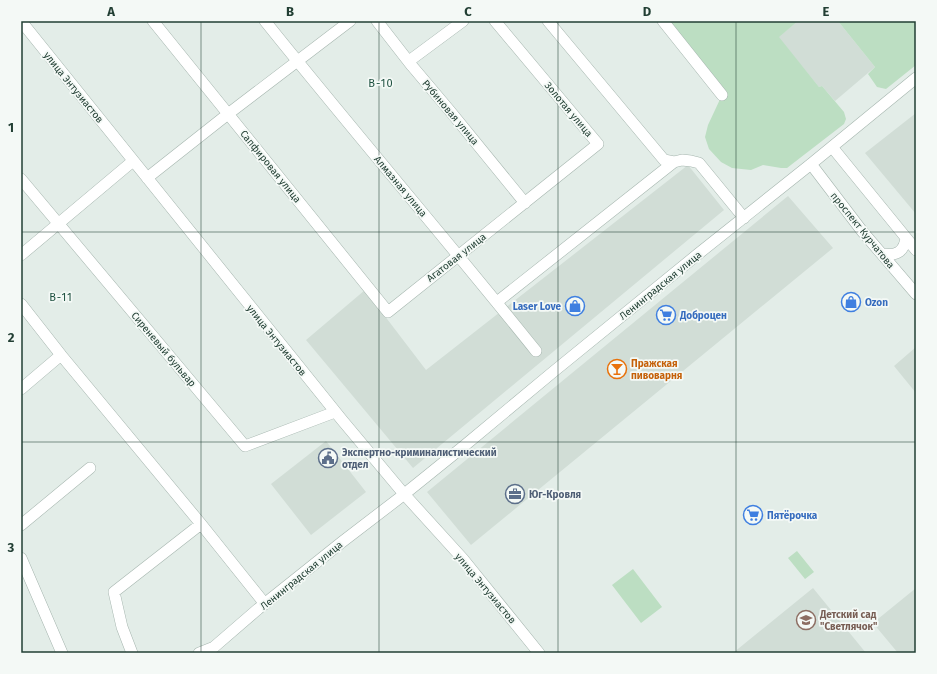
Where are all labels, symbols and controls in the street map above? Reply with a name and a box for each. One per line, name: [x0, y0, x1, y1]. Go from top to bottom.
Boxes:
text: A: [106, 4, 115, 19]
text: B: [286, 4, 294, 19]
text: C: [464, 4, 472, 19]
text: D: [643, 4, 652, 19]
text: E: [823, 4, 830, 19]
street label: улица Энтузиастов: [41, 50, 106, 126]
district label: В-10: [368, 77, 394, 90]
street label: Рубиновая улица: [420, 78, 481, 148]
street label: Золотая улица: [542, 80, 595, 139]
text: 1: [8, 120, 14, 135]
street label: Сапфировая улица: [237, 128, 303, 205]
street label: Алмазная улица: [371, 154, 429, 220]
street label: проспект Курчатова: [828, 190, 897, 271]
street label: Агатовая улица: [425, 231, 489, 285]
street label: Ленинградская улица: [617, 249, 704, 323]
district label: В-11: [49, 291, 73, 304]
shop icon: Ozon: [840, 291, 862, 313]
shop icon: Laser Love: [564, 295, 586, 317]
place label: Ozon: [865, 297, 888, 309]
place label: Laser Love: [513, 301, 561, 313]
street label: улица Энтузиастов: [244, 303, 309, 379]
supermarket icon: Доброцен: [655, 304, 677, 326]
street label: Сиреневый бульвар: [128, 310, 198, 390]
place label: Доброцен: [679, 310, 727, 322]
text: 2: [8, 330, 15, 345]
bar icon: Пражская пивоварня: [606, 358, 628, 380]
place label: Пражская пивоварня: [631, 358, 682, 382]
public building icon: Экспертно-криминалистический отдел: [317, 447, 339, 469]
place label: Экспертно-криминалистический отдел: [342, 447, 497, 471]
office icon: Юг-Кровля: [504, 483, 526, 505]
place label: Юг-Кровля: [529, 489, 581, 501]
supermarket icon: Пятёрочка: [742, 504, 764, 526]
place label: Пятёрочка: [767, 510, 818, 522]
street label: Ленинградская улица: [258, 539, 345, 613]
text: 3: [7, 540, 15, 555]
street label: улица Энтузиастов: [452, 551, 518, 627]
school or university icon: Детский сад "Светлячок": [795, 609, 817, 631]
place label: Детский сад "Светлячок": [819, 609, 878, 633]

